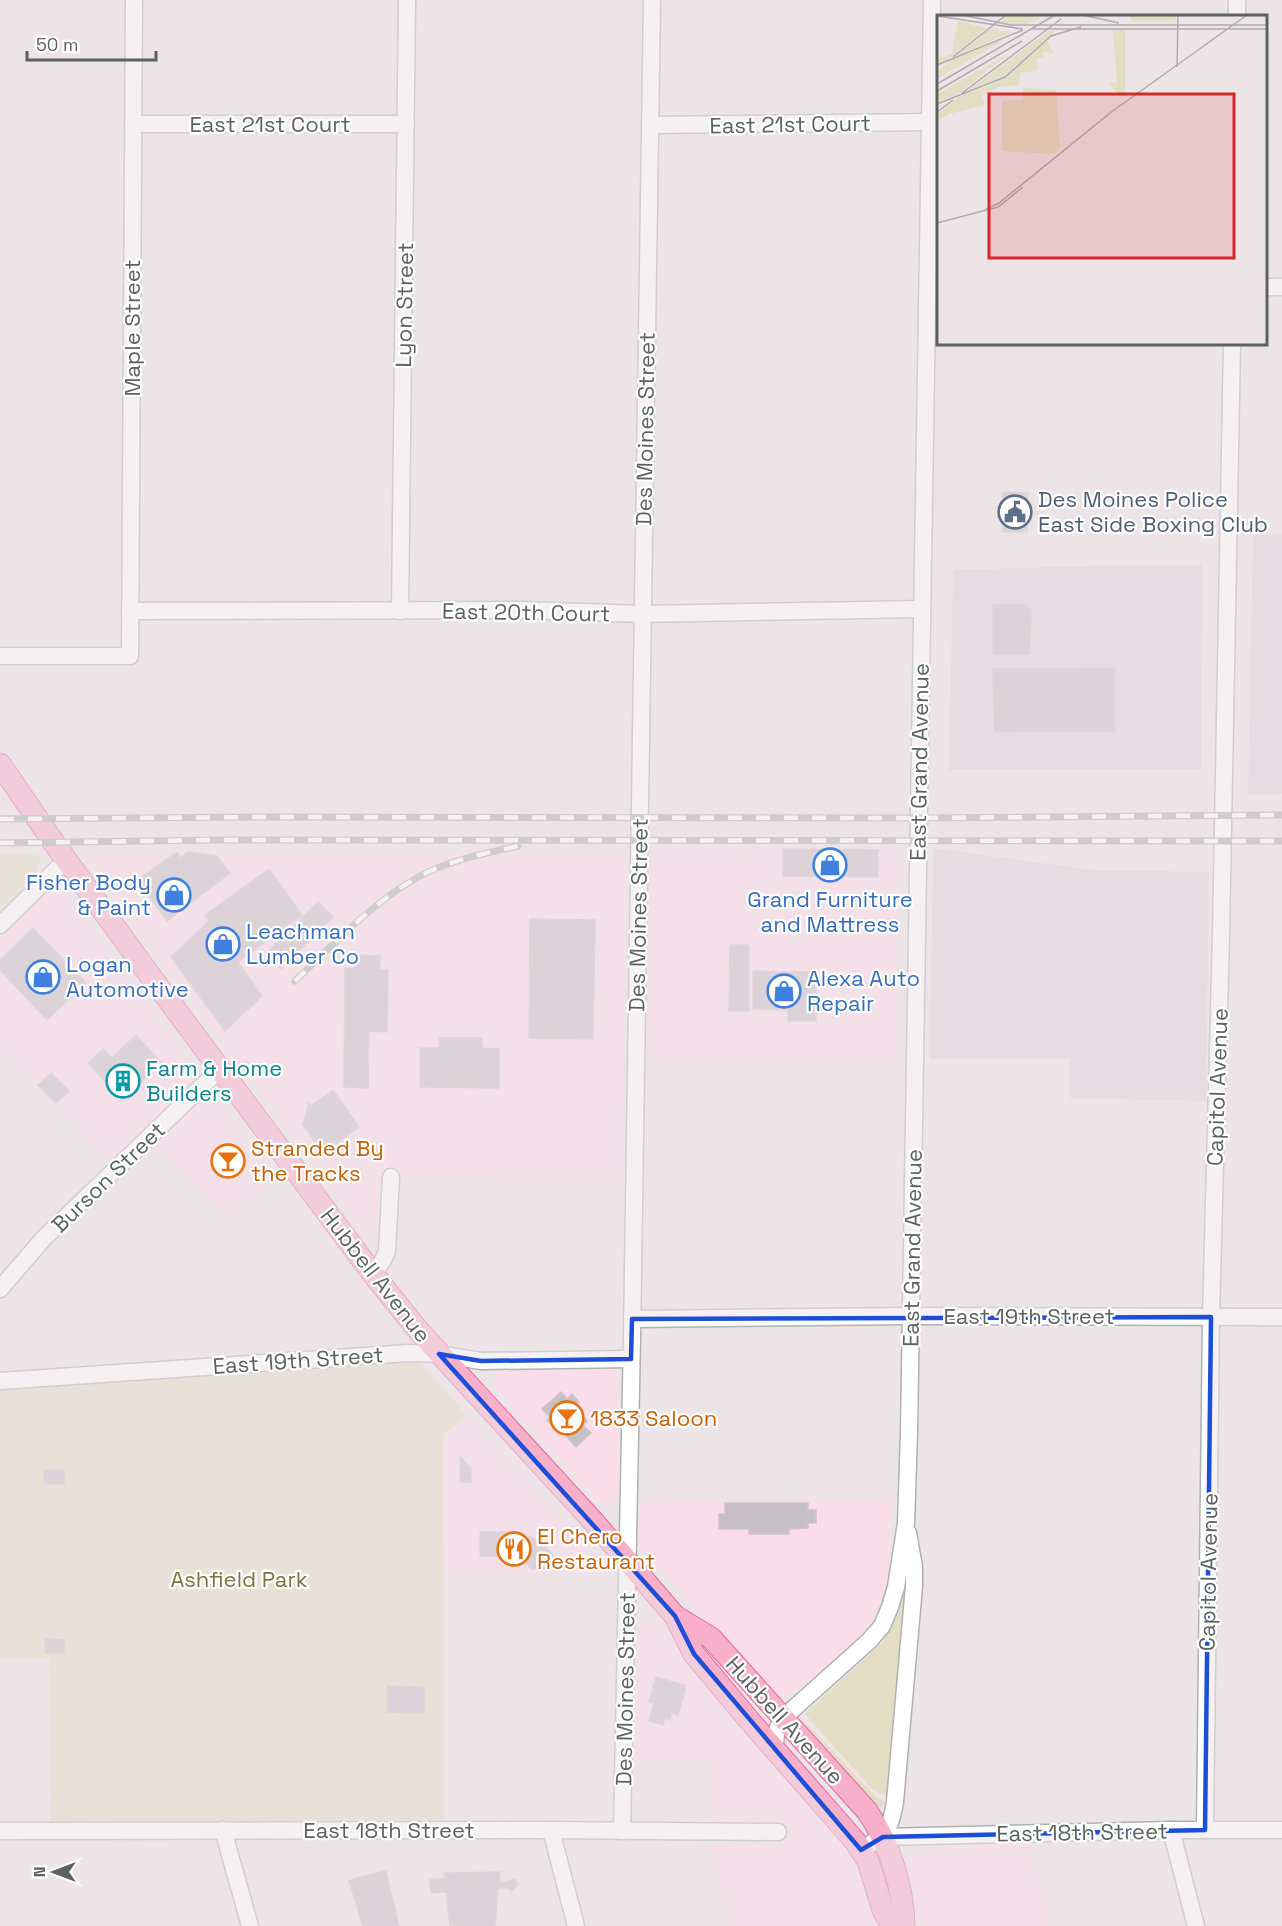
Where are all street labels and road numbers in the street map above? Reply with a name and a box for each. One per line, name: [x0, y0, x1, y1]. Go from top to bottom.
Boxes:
street label: East 21st Court: [709, 109, 871, 139]
street label: East 21st Court: [189, 110, 351, 138]
street label: Lyon Street: [389, 242, 419, 368]
street label: Maple Street: [118, 259, 146, 397]
street label: Des Moines Street: [629, 332, 661, 526]
street label: East 20th Court: [442, 597, 610, 627]
street label: East Grand Avenue: [903, 663, 935, 861]
street label: Des Moines Street: [622, 818, 654, 1012]
street label: Capitol Avenue: [1200, 1008, 1234, 1166]
street label: Burson Street: [45, 1116, 171, 1238]
street label: East Grand Avenue: [896, 1149, 928, 1347]
street label: Hubbell Avenue: [315, 1202, 437, 1348]
street label: East 19th Street: [943, 1302, 1115, 1330]
street label: East 19th Street: [212, 1340, 384, 1380]
street label: Capitol Avenue: [1193, 1493, 1223, 1651]
street label: Des Moines Street: [609, 1592, 641, 1786]
street label: Hubbell Avenue: [720, 1650, 850, 1790]
street label: East 18th Street: [303, 1816, 475, 1844]
street label: East 18th Street: [996, 1817, 1168, 1847]

